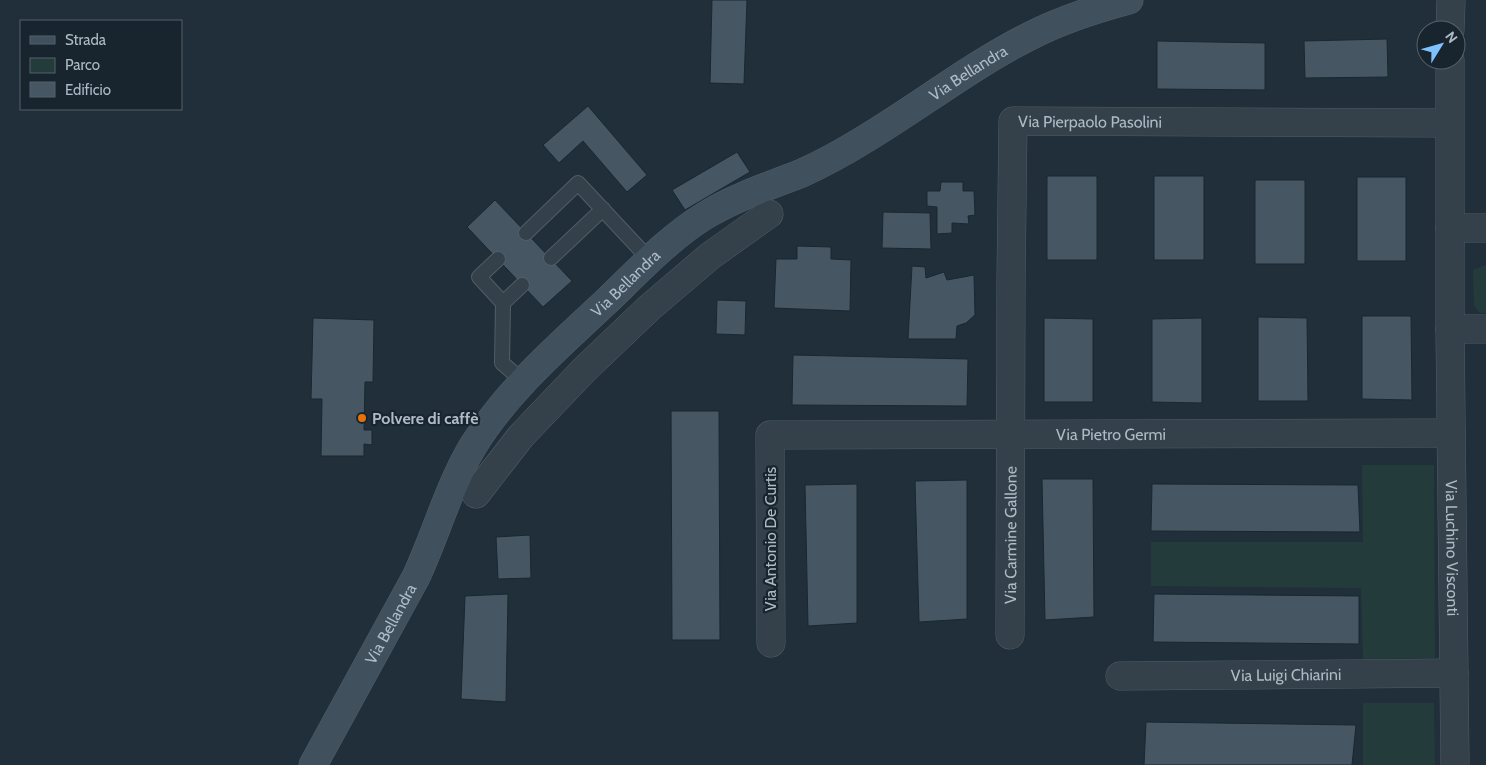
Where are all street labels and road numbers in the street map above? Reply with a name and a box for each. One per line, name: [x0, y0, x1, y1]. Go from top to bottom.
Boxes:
street label: Via Bellandra: [926, 41, 1011, 105]
street label: Via Pierpaolo Pasolini: [1018, 112, 1162, 132]
street label: Via Bellandra: [587, 246, 664, 321]
street label: Via Pietro Germi: [1056, 425, 1166, 444]
street label: Via Antonio De Curtis: [761, 466, 780, 611]
street label: Via Carmine Gallone: [1001, 466, 1020, 604]
street label: Via Luchino Visconti: [1442, 480, 1462, 616]
street label: Via Bellandra: [361, 580, 421, 667]
street label: Via Luigi Chiarini: [1231, 665, 1341, 685]

